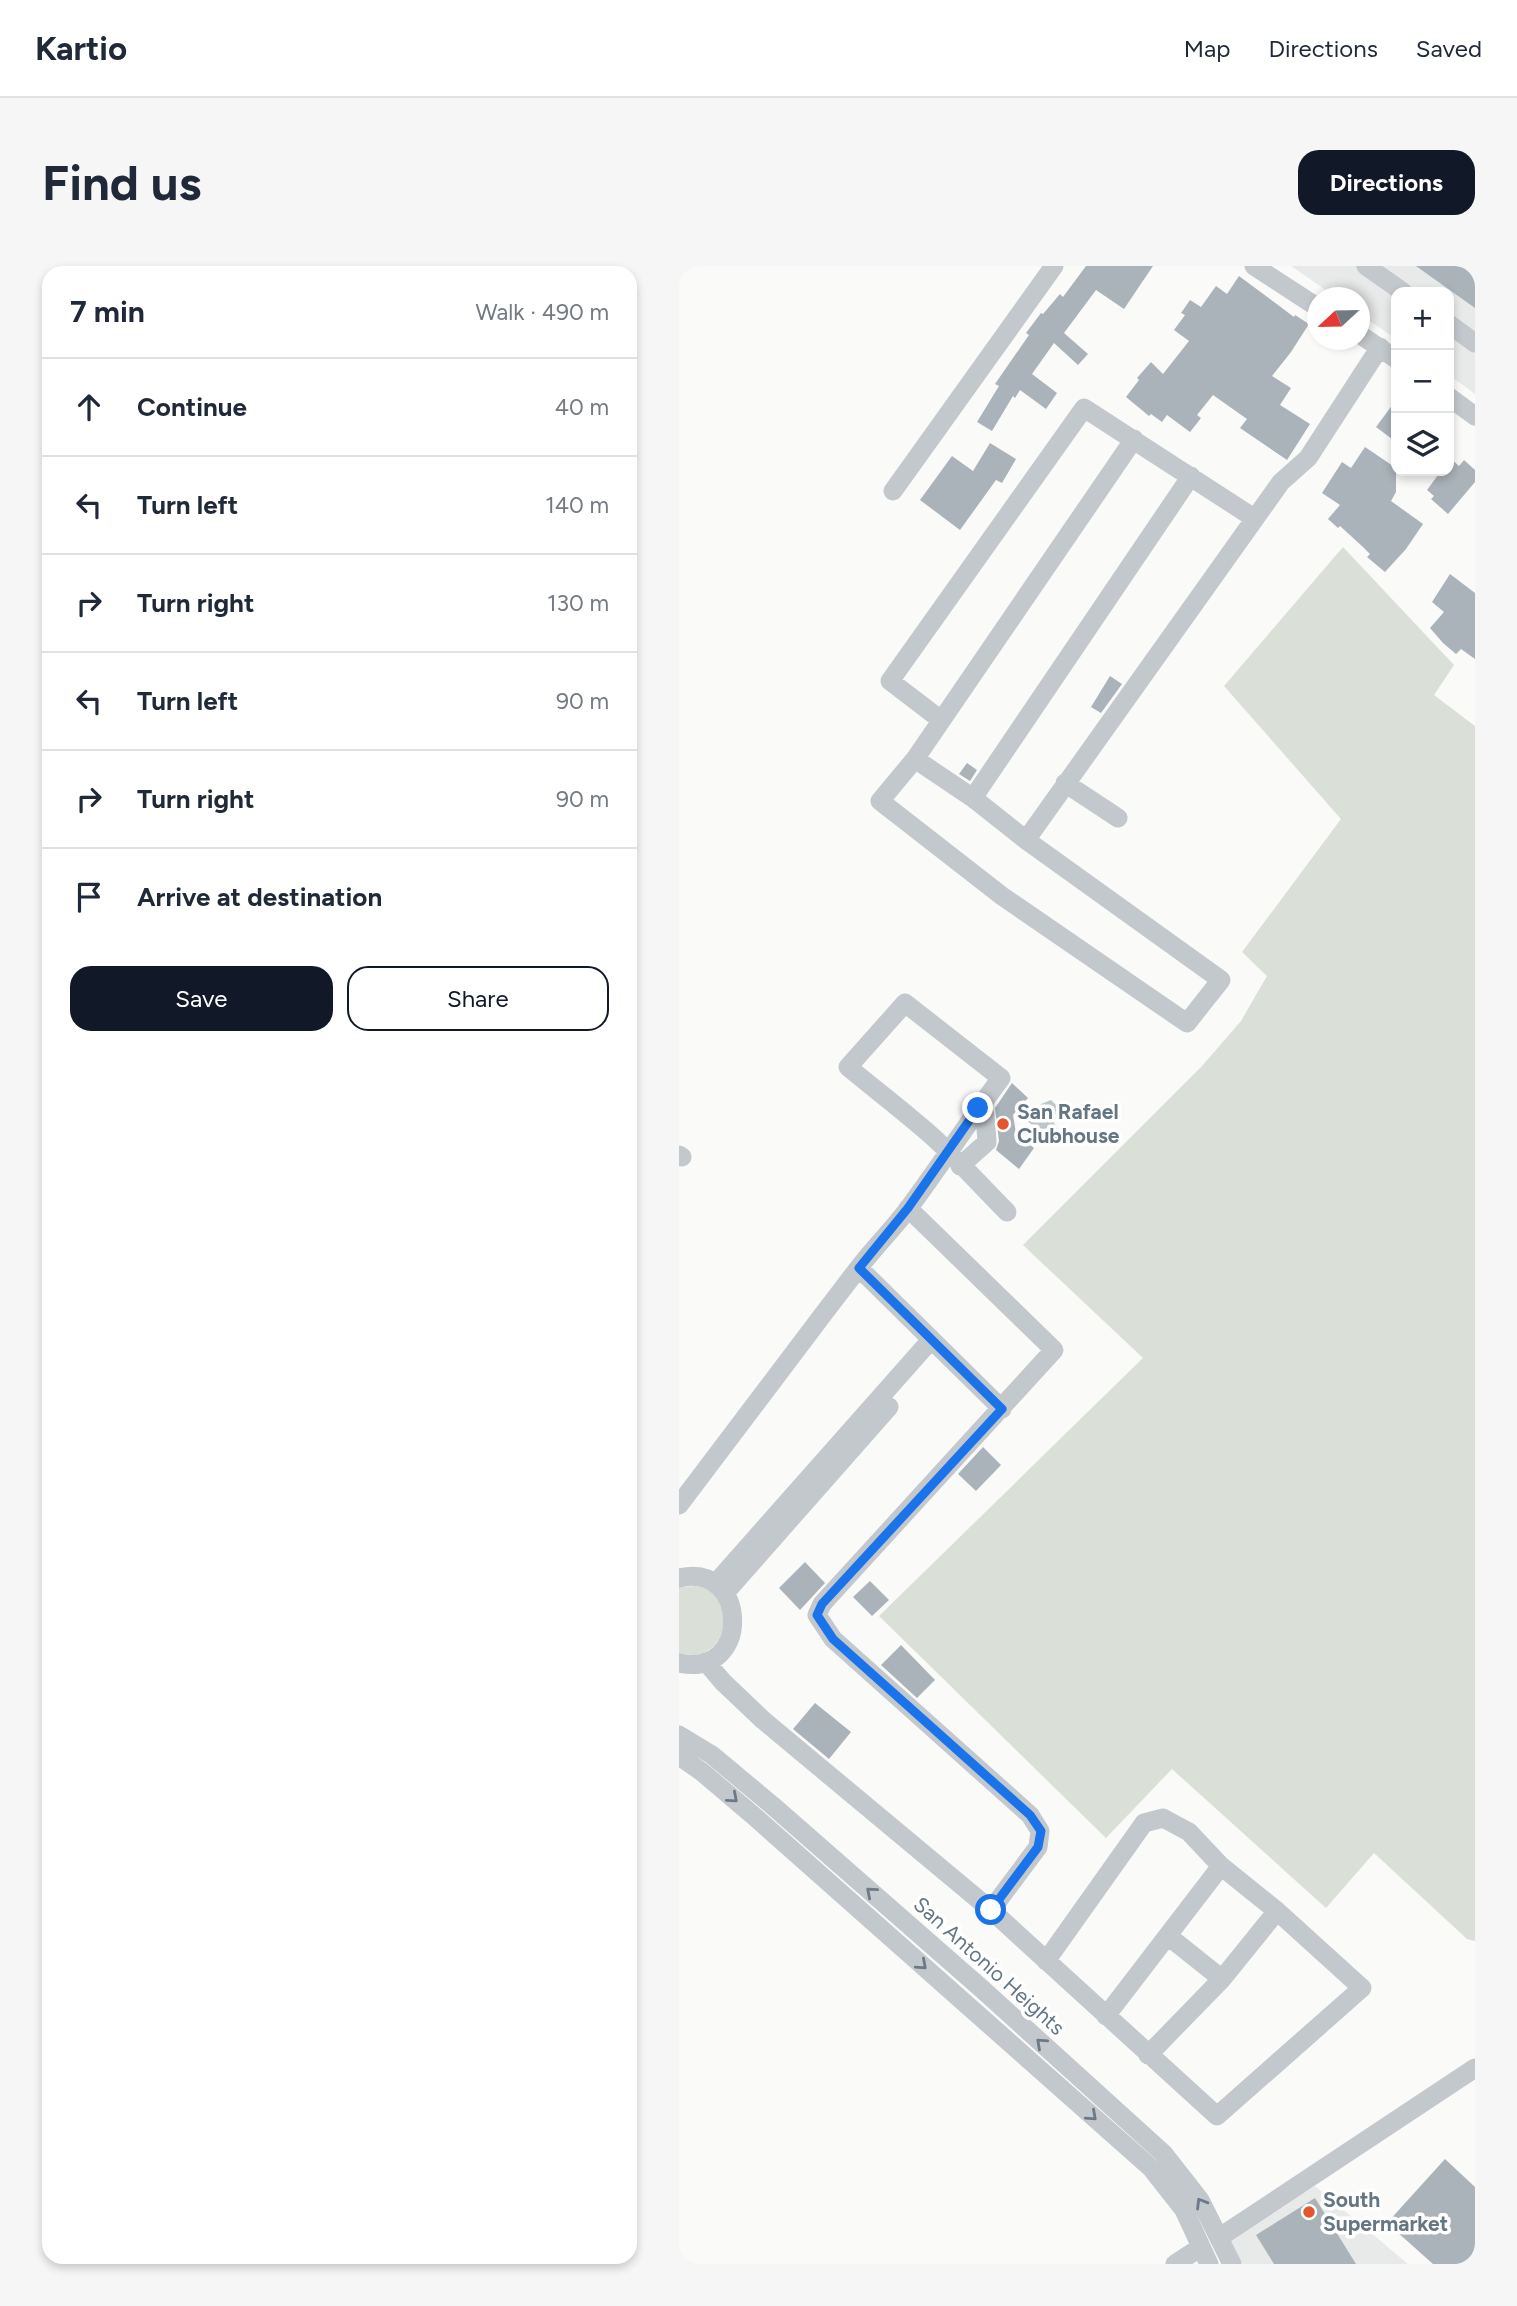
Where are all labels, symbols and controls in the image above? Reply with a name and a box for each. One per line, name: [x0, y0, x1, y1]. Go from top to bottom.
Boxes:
text: Kartio: [35, 29, 127, 68]
text: Map: [1184, 34, 1230, 63]
text: Directions: [1268, 34, 1378, 63]
text: Saved: [1416, 34, 1482, 63]
button: Directions: [1298, 150, 1475, 215]
text: Find us: [42, 153, 201, 212]
north arrow: [1307, 287, 1370, 350]
map controls: [1391, 287, 1454, 476]
button: +: [1391, 287, 1454, 350]
text: 7 min: [70, 293, 145, 330]
text: Walk · 490 m: [475, 298, 609, 326]
button: −: [1391, 350, 1454, 413]
icon: ahead: [70, 388, 108, 426]
text: Continue: [137, 391, 247, 423]
text: 40 m: [555, 393, 609, 421]
button: layers: [1391, 413, 1454, 476]
icon: left: [70, 486, 108, 524]
text: Turn left: [137, 489, 238, 521]
text: 140 m: [545, 491, 609, 519]
icon: right: [70, 584, 108, 622]
text: Turn right: [137, 587, 254, 619]
text: 130 m: [547, 589, 609, 617]
icon: left: [70, 682, 108, 720]
text: Turn left: [137, 685, 238, 717]
text: 90 m: [556, 687, 609, 715]
icon: right: [70, 780, 108, 818]
text: Turn right: [137, 783, 254, 815]
text: 90 m: [556, 785, 609, 813]
icon: arrive: [70, 878, 108, 916]
text: Arrive at destination: [137, 881, 382, 913]
button: Save: [70, 966, 333, 1031]
button: Share: [347, 966, 609, 1031]
route end: [962, 1092, 993, 1123]
place label: San Rafael Clubhouse: [1017, 1099, 1120, 1148]
marker: San Rafael Clubhouse: [995, 1116, 1011, 1132]
one-way arrow: [724, 1790, 737, 1802]
one-way arrow: [866, 1888, 879, 1900]
street label: San Antonio Heights: [909, 1891, 1070, 2040]
route start: [975, 1894, 1006, 1925]
one-way arrow: [913, 1956, 926, 1969]
one-way arrow: [1036, 2039, 1049, 2051]
one-way arrow: [1084, 2107, 1097, 2120]
place label: South Supermarket: [1323, 2187, 1448, 2236]
one-way arrow: [1197, 2198, 1210, 2211]
marker: South Supermarket: [1301, 2204, 1317, 2220]

